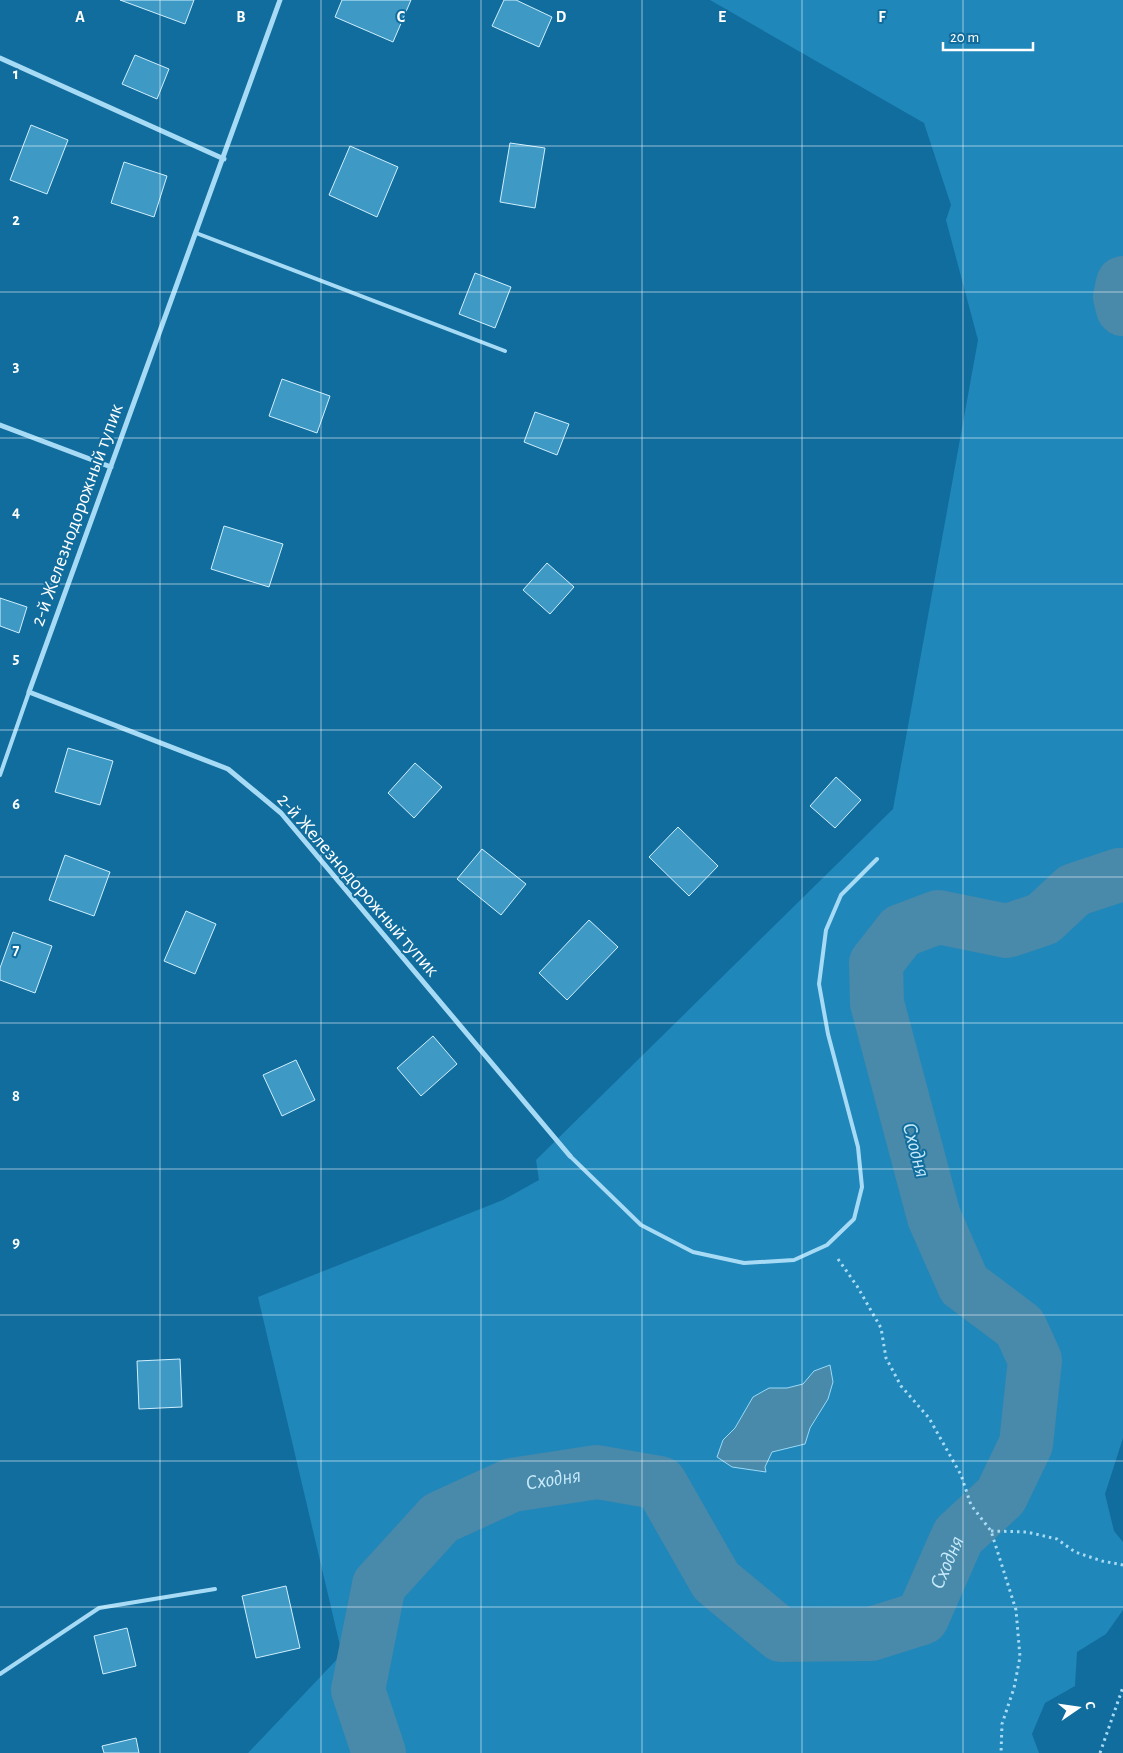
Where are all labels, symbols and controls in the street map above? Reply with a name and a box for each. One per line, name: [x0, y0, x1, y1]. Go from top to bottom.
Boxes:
text: A: [75, 9, 85, 25]
text: B: [236, 9, 246, 25]
text: C: [397, 9, 406, 25]
text: D: [556, 9, 567, 25]
text: E: [718, 9, 726, 25]
text: F: [878, 9, 886, 25]
scale bar: [943, 20, 1033, 52]
text: 20 m: [950, 30, 979, 45]
text: 1: [13, 66, 19, 82]
text: 2: [12, 212, 20, 228]
text: 3: [13, 358, 20, 374]
street label: 2-й Железнодорожный тупик: [27, 401, 127, 629]
text: 4: [12, 504, 20, 520]
text: 5: [13, 650, 20, 666]
street label: 2-й Железнодорожный тупик: [273, 790, 443, 980]
text: 6: [12, 796, 20, 812]
text: 7: [13, 942, 20, 958]
text: 8: [12, 1088, 20, 1104]
water label: Сходня: [899, 1120, 933, 1180]
text: 9: [12, 1234, 20, 1250]
water label: Сходня: [524, 1464, 582, 1493]
water label: Сходня: [926, 1533, 967, 1592]
north arrow: [1053, 1683, 1103, 1733]
text: С: [1082, 1700, 1097, 1711]

